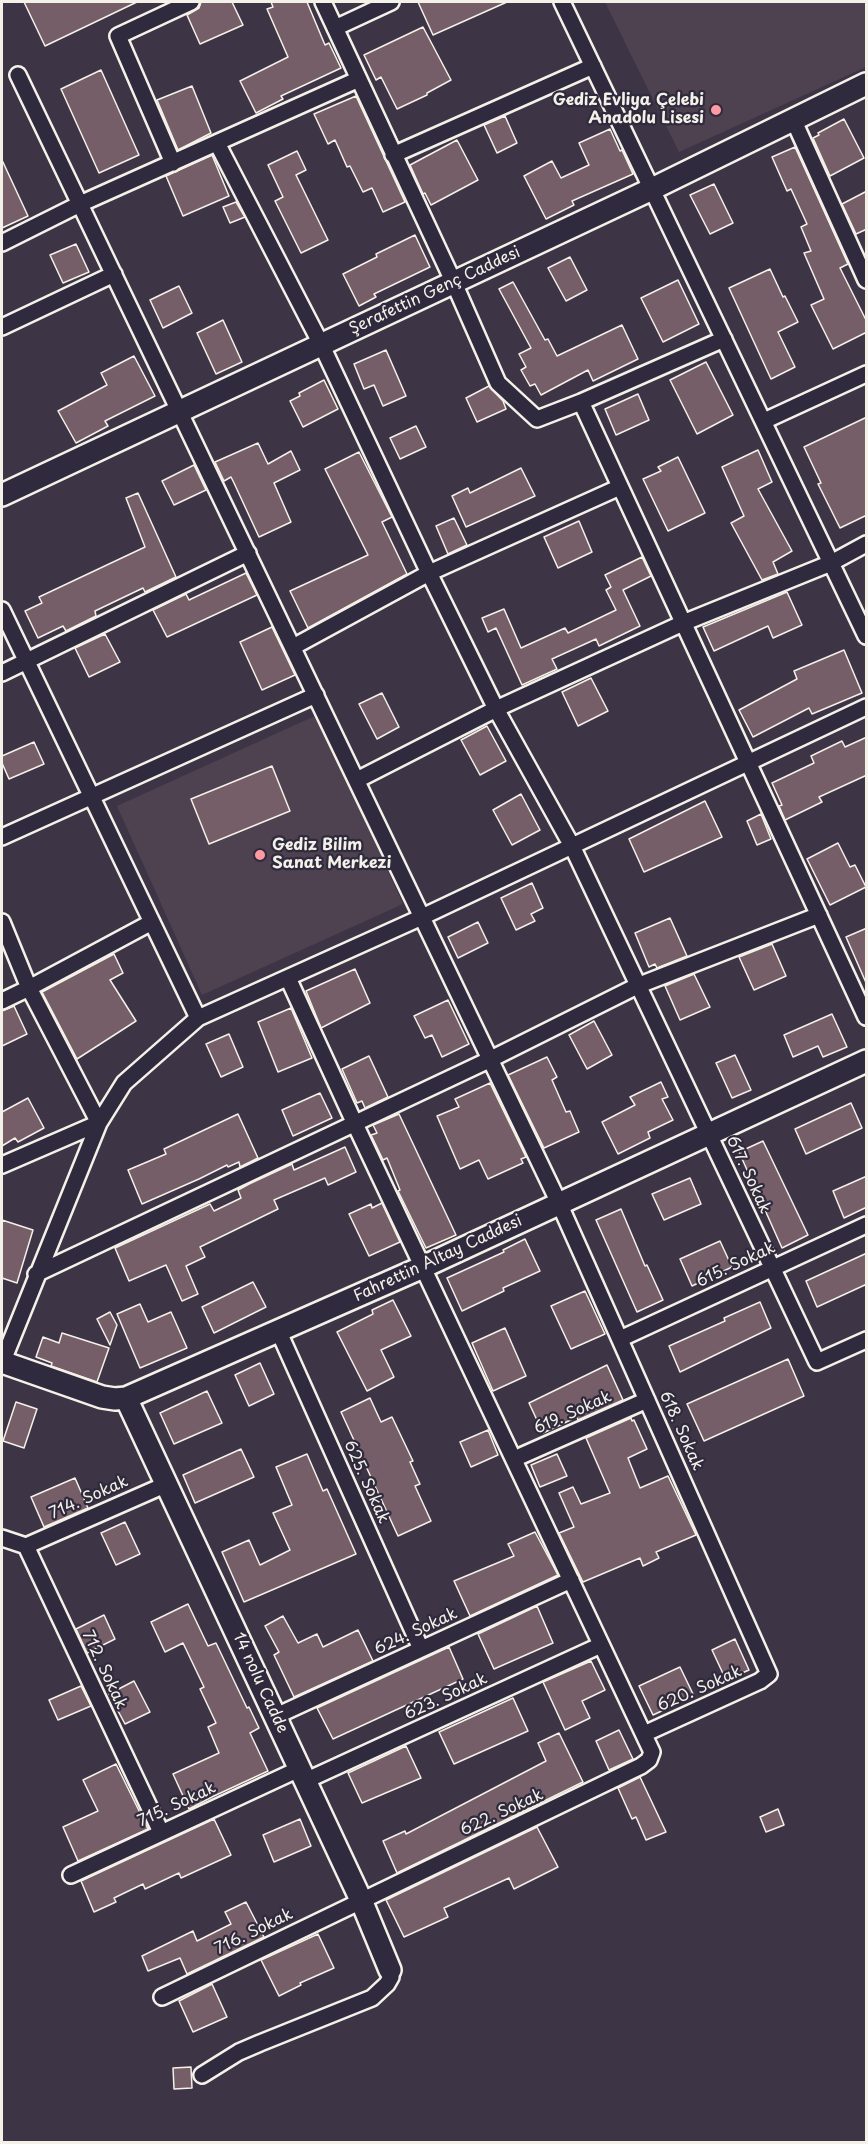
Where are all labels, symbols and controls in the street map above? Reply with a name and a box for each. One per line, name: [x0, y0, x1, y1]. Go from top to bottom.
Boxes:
place label: Gediz Evliya Çelebi Anadolu Lisesi: [553, 91, 704, 129]
marker: Gediz Evliya Çelebi Anadolu Lisesi: [709, 103, 723, 117]
street label: Şerafettin Genç Caddesi: [346, 243, 524, 339]
place label: Gediz Bilim Sanat Merkezi: [272, 836, 391, 874]
marker: Gediz Bilim Sanat Merkezi: [253, 848, 267, 862]
street label: 617. Sokak: [722, 1133, 774, 1217]
street label: Fahrettin Altay Caddesi: [351, 1212, 525, 1306]
street label: 615. Sokak: [694, 1238, 778, 1292]
street label: 619. Sokak: [531, 1387, 615, 1439]
street label: 618. Sokak: [655, 1389, 707, 1473]
street label: 625. Sokak: [339, 1437, 393, 1527]
street label: 714. Sokak: [47, 1472, 131, 1524]
street label: 624. Sokak: [371, 1604, 461, 1660]
street label: 712. Sokak: [77, 1628, 131, 1712]
street label: 14 nolu Cadde: [228, 1630, 292, 1736]
street label: 620. Sokak: [655, 1662, 745, 1716]
street label: 623. Sokak: [401, 1669, 491, 1725]
street label: 715. Sokak: [135, 1779, 219, 1831]
street label: 622. Sokak: [457, 1785, 547, 1841]
street label: 716. Sokak: [212, 1905, 296, 1959]

